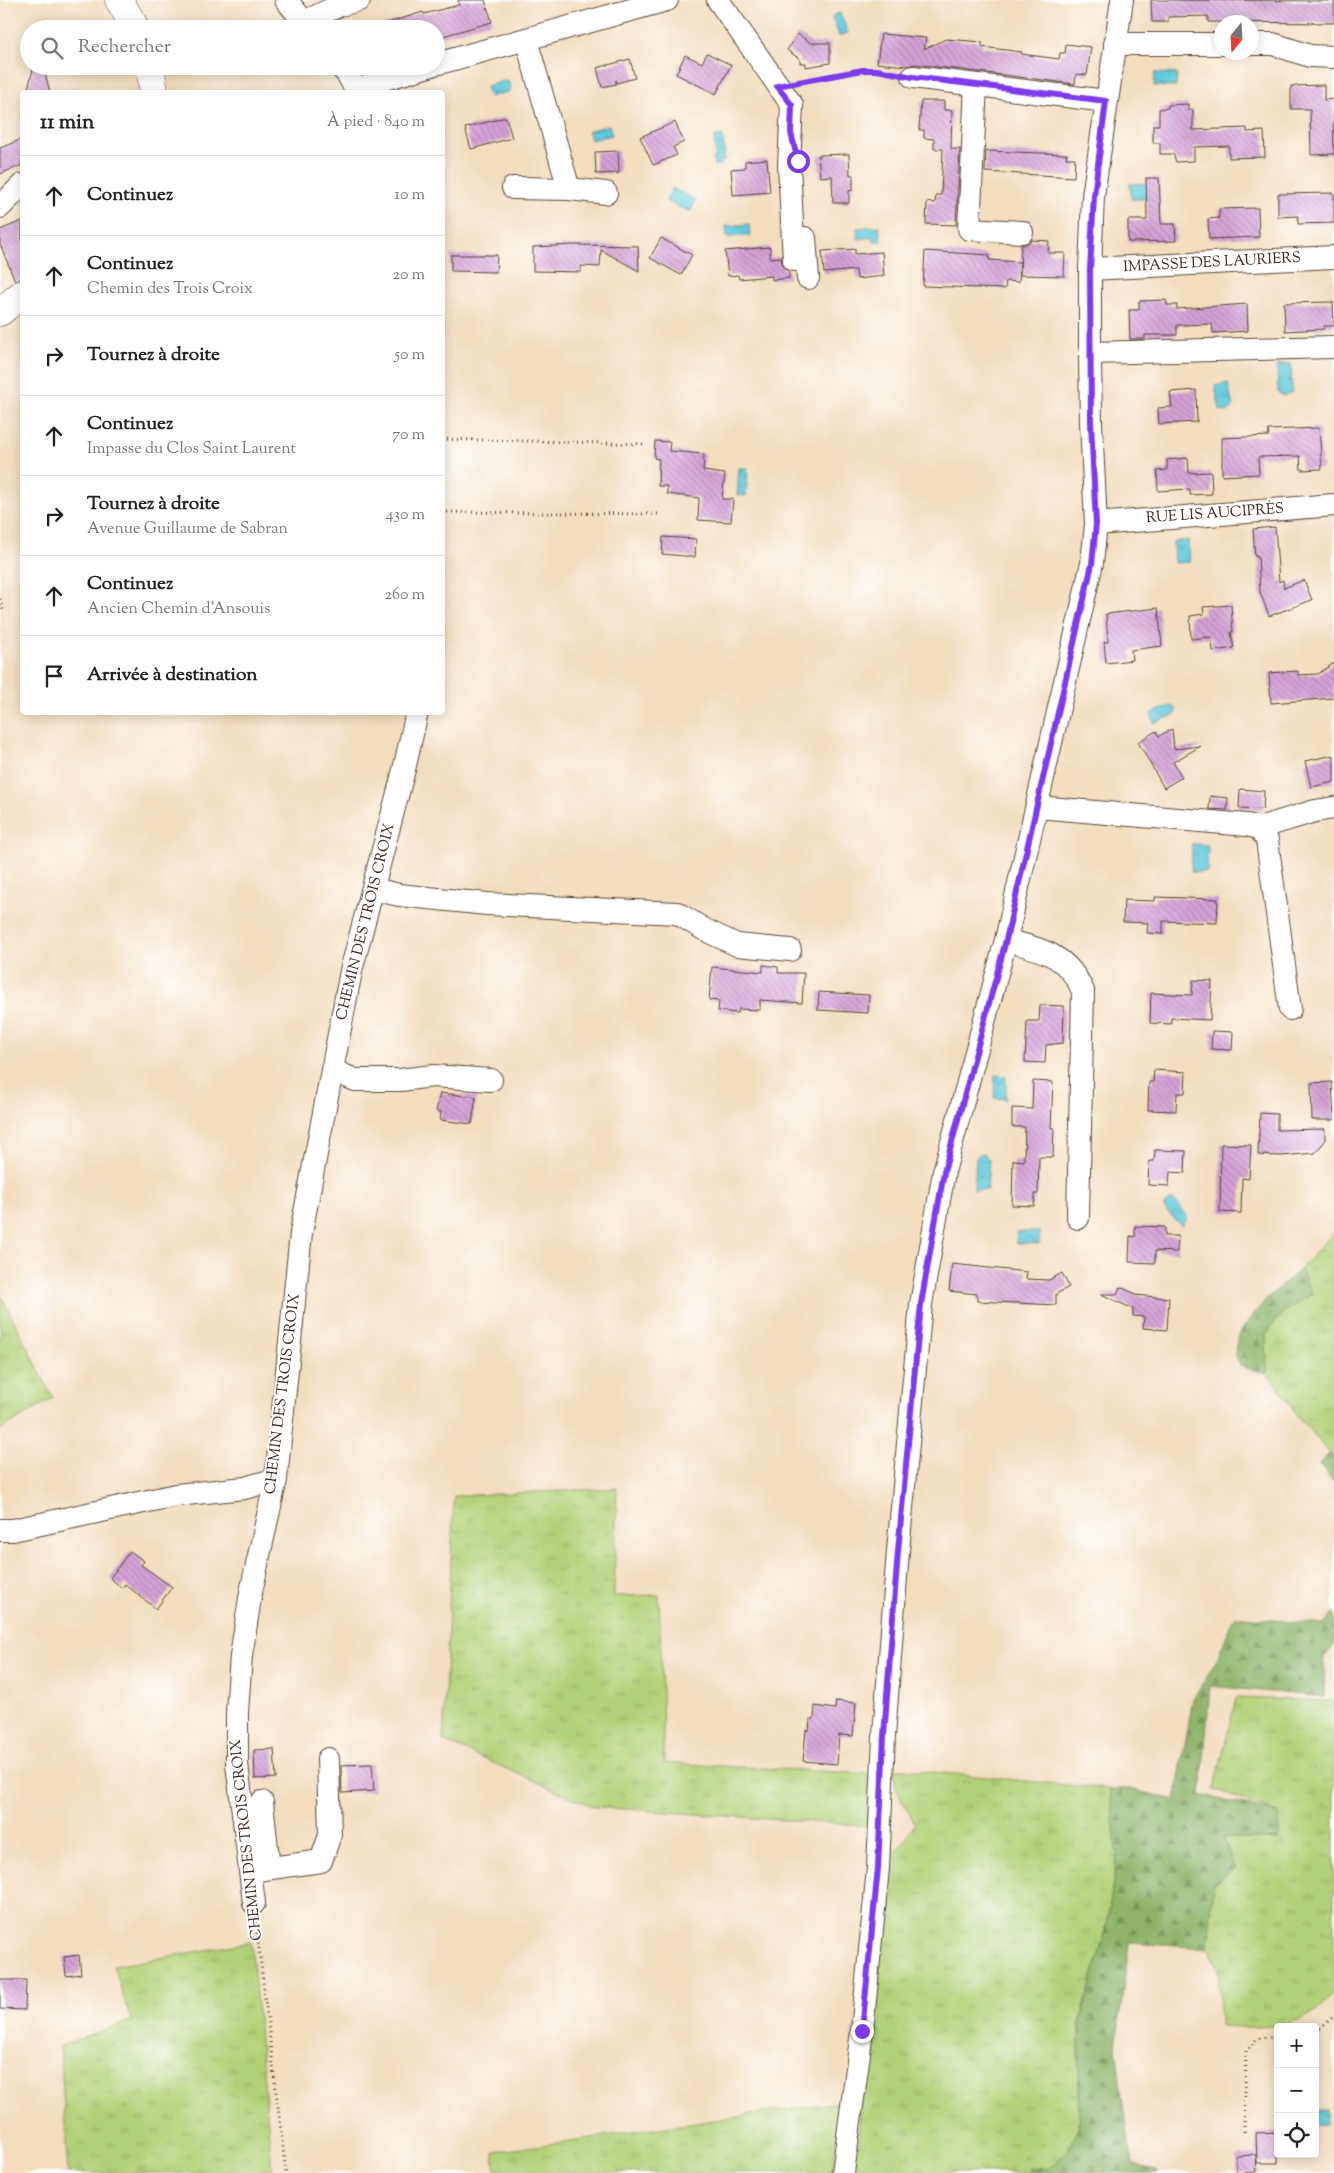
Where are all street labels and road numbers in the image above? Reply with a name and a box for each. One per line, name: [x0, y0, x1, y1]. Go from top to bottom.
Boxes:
street label: IMPASSE DES LAURIERS: [1123, 248, 1301, 278]
street label: RUE LIS AUCIPRÈS: [1145, 498, 1285, 529]
street label: CHEMIN DES TROIS CROIX: [331, 821, 401, 1023]
street label: CHEMIN DES TROIS CROIX: [260, 1292, 306, 1496]
street label: CHEMIN DES TROIS CROIX: [226, 1738, 268, 1942]

